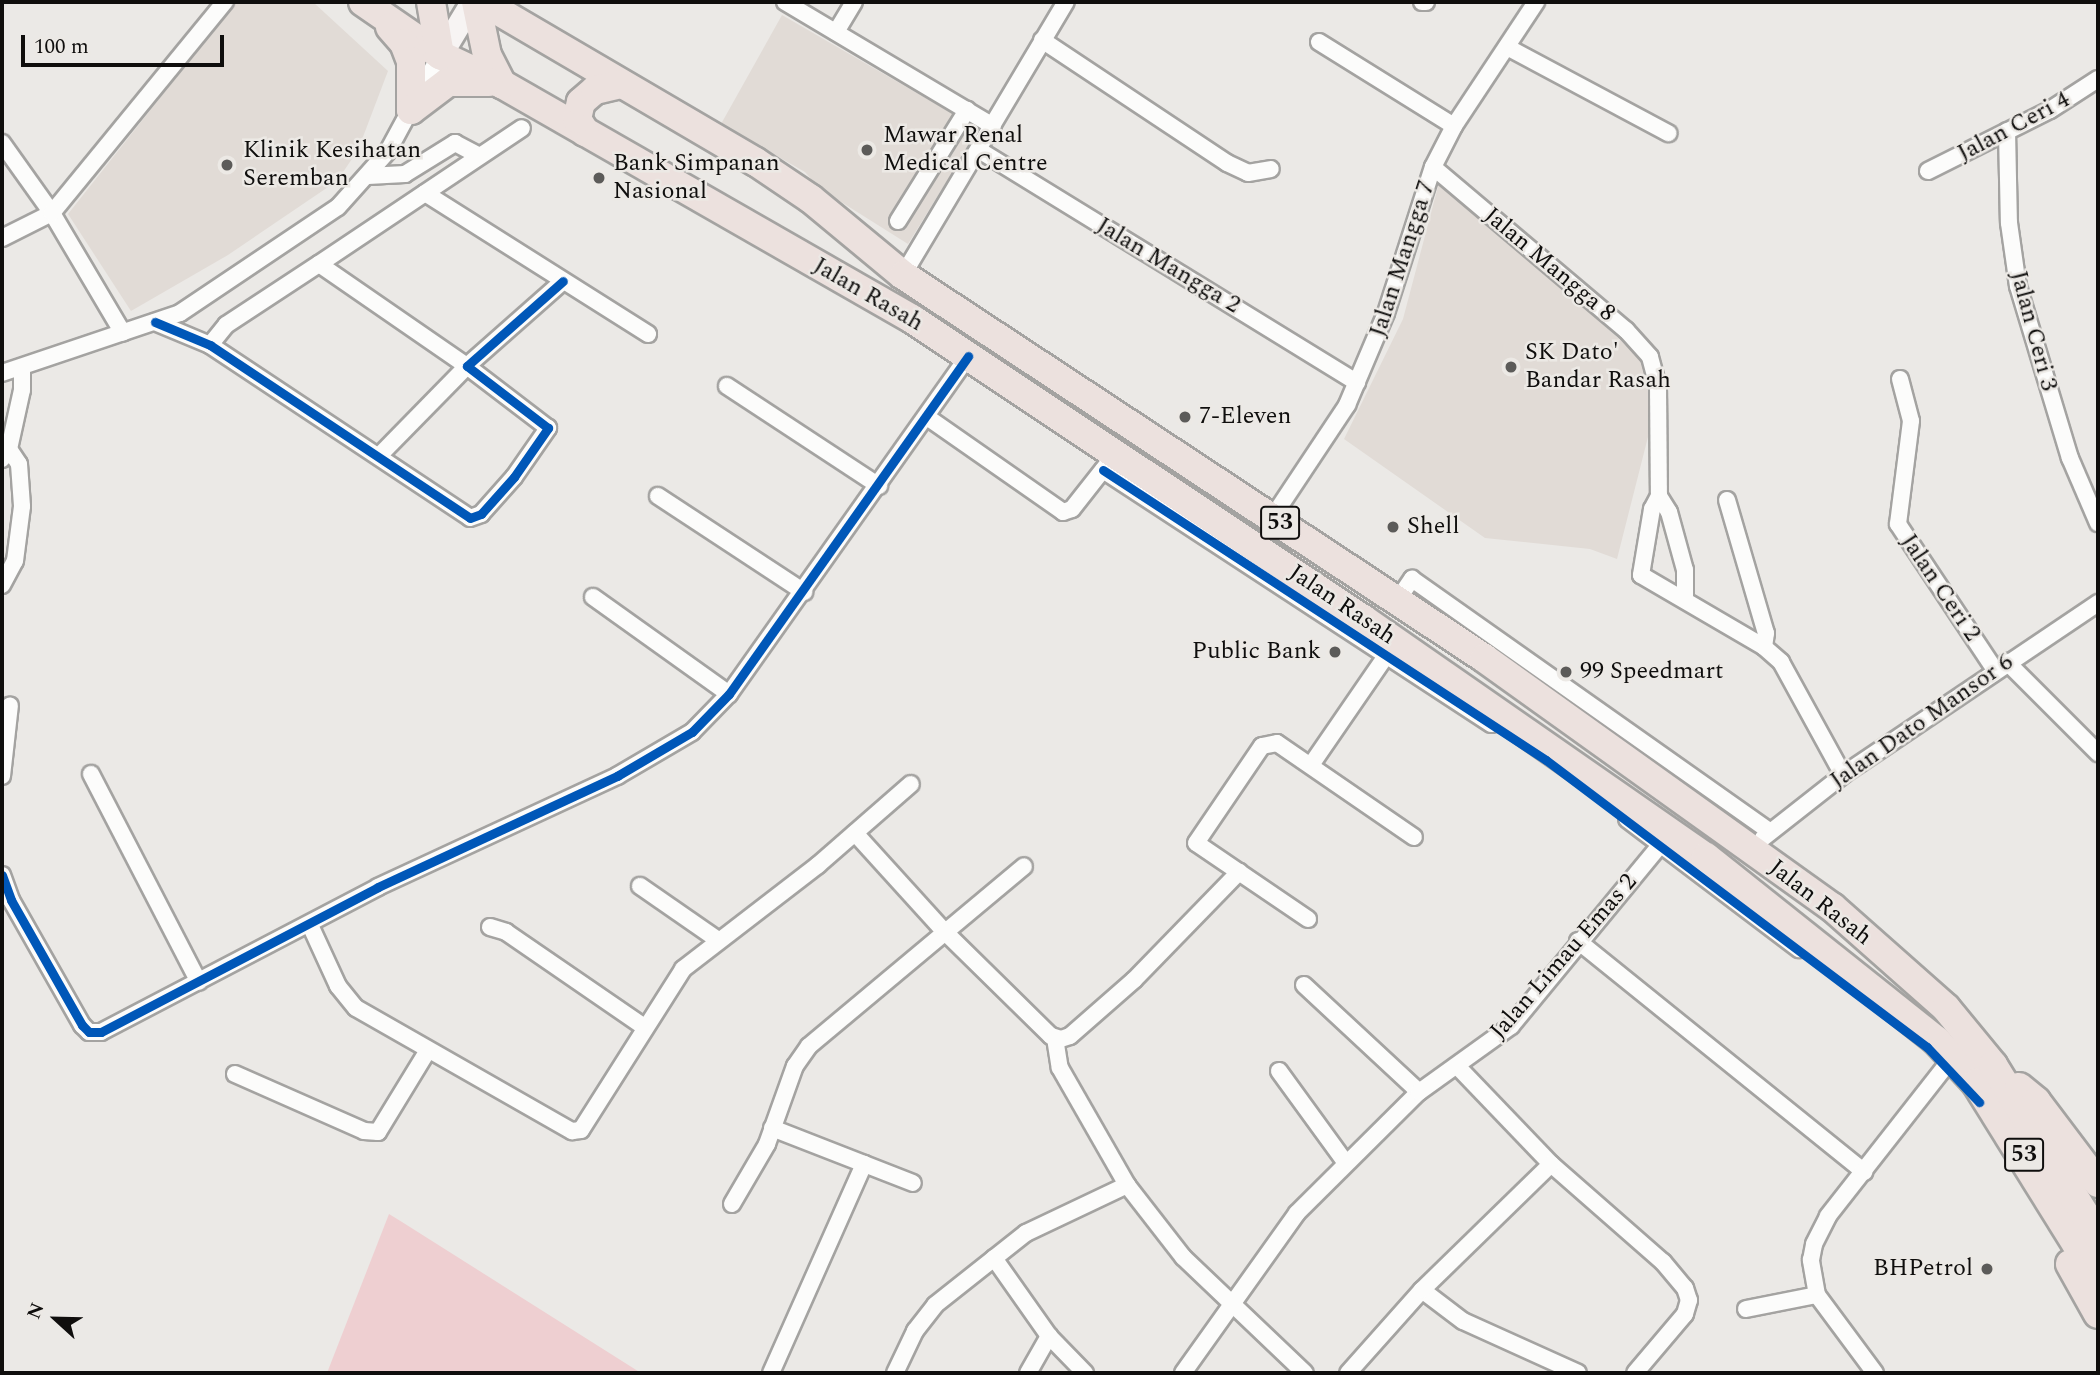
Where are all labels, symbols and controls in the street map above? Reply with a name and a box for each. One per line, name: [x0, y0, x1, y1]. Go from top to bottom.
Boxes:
scale bar: [24, 21, 228, 65]
text: 100 m: [34, 31, 89, 63]
street label: Jalan Ceri 4: [1953, 85, 2075, 169]
place label: Mawar Renal Medical Centre: [883, 122, 1048, 178]
place label: Klinik Kesihatan Seremban: [243, 137, 421, 193]
marker: Mawar Renal Medical Centre: [857, 140, 877, 160]
place label: Bank Simpanan Nasional: [613, 150, 780, 206]
marker: Klinik Kesihatan Seremban: [217, 155, 237, 175]
marker: Bank Simpanan Nasional: [591, 170, 607, 186]
street label: Jalan Mangga 7: [1364, 177, 1442, 341]
street label: Jalan Mangga 8: [1477, 202, 1621, 328]
street label: Jalan Mangga 2: [1091, 212, 1245, 320]
street label: Jalan Rasah: [808, 252, 928, 338]
street label: Jalan Ceri 3: [2003, 268, 2063, 394]
place label: SK Dato' Bandar Rasah: [1525, 339, 1671, 395]
marker: SK Dato' Bandar Rasah: [1503, 359, 1519, 375]
place label: 7-Eleven: [1199, 403, 1291, 431]
marker: 7-Eleven: [1177, 409, 1193, 425]
road number: 53: [1259, 503, 1301, 542]
place label: Shell: [1407, 513, 1459, 541]
marker: Shell: [1385, 519, 1401, 535]
street label: Jalan Ceri 2: [1894, 529, 1986, 647]
street label: Jalan Rasah: [1283, 559, 1401, 651]
place label: Public Bank: [1192, 638, 1321, 666]
marker: Public Bank: [1327, 644, 1343, 660]
street label: Jalan Dato Mansor 6: [1825, 648, 2019, 796]
place label: 99 Speedmart: [1580, 658, 1723, 686]
marker: 99 Speedmart: [1558, 664, 1574, 680]
street label: Jalan Rasah: [1763, 854, 1877, 952]
street label: Jalan Limau Emas 2: [1484, 868, 1644, 1046]
road number: 53: [2003, 1136, 2045, 1174]
place label: BHPetrol: [1873, 1255, 1973, 1283]
marker: BHPetrol: [1979, 1261, 1995, 1277]
north arrow: [21, 1284, 91, 1354]
text: N: [20, 1298, 52, 1324]

